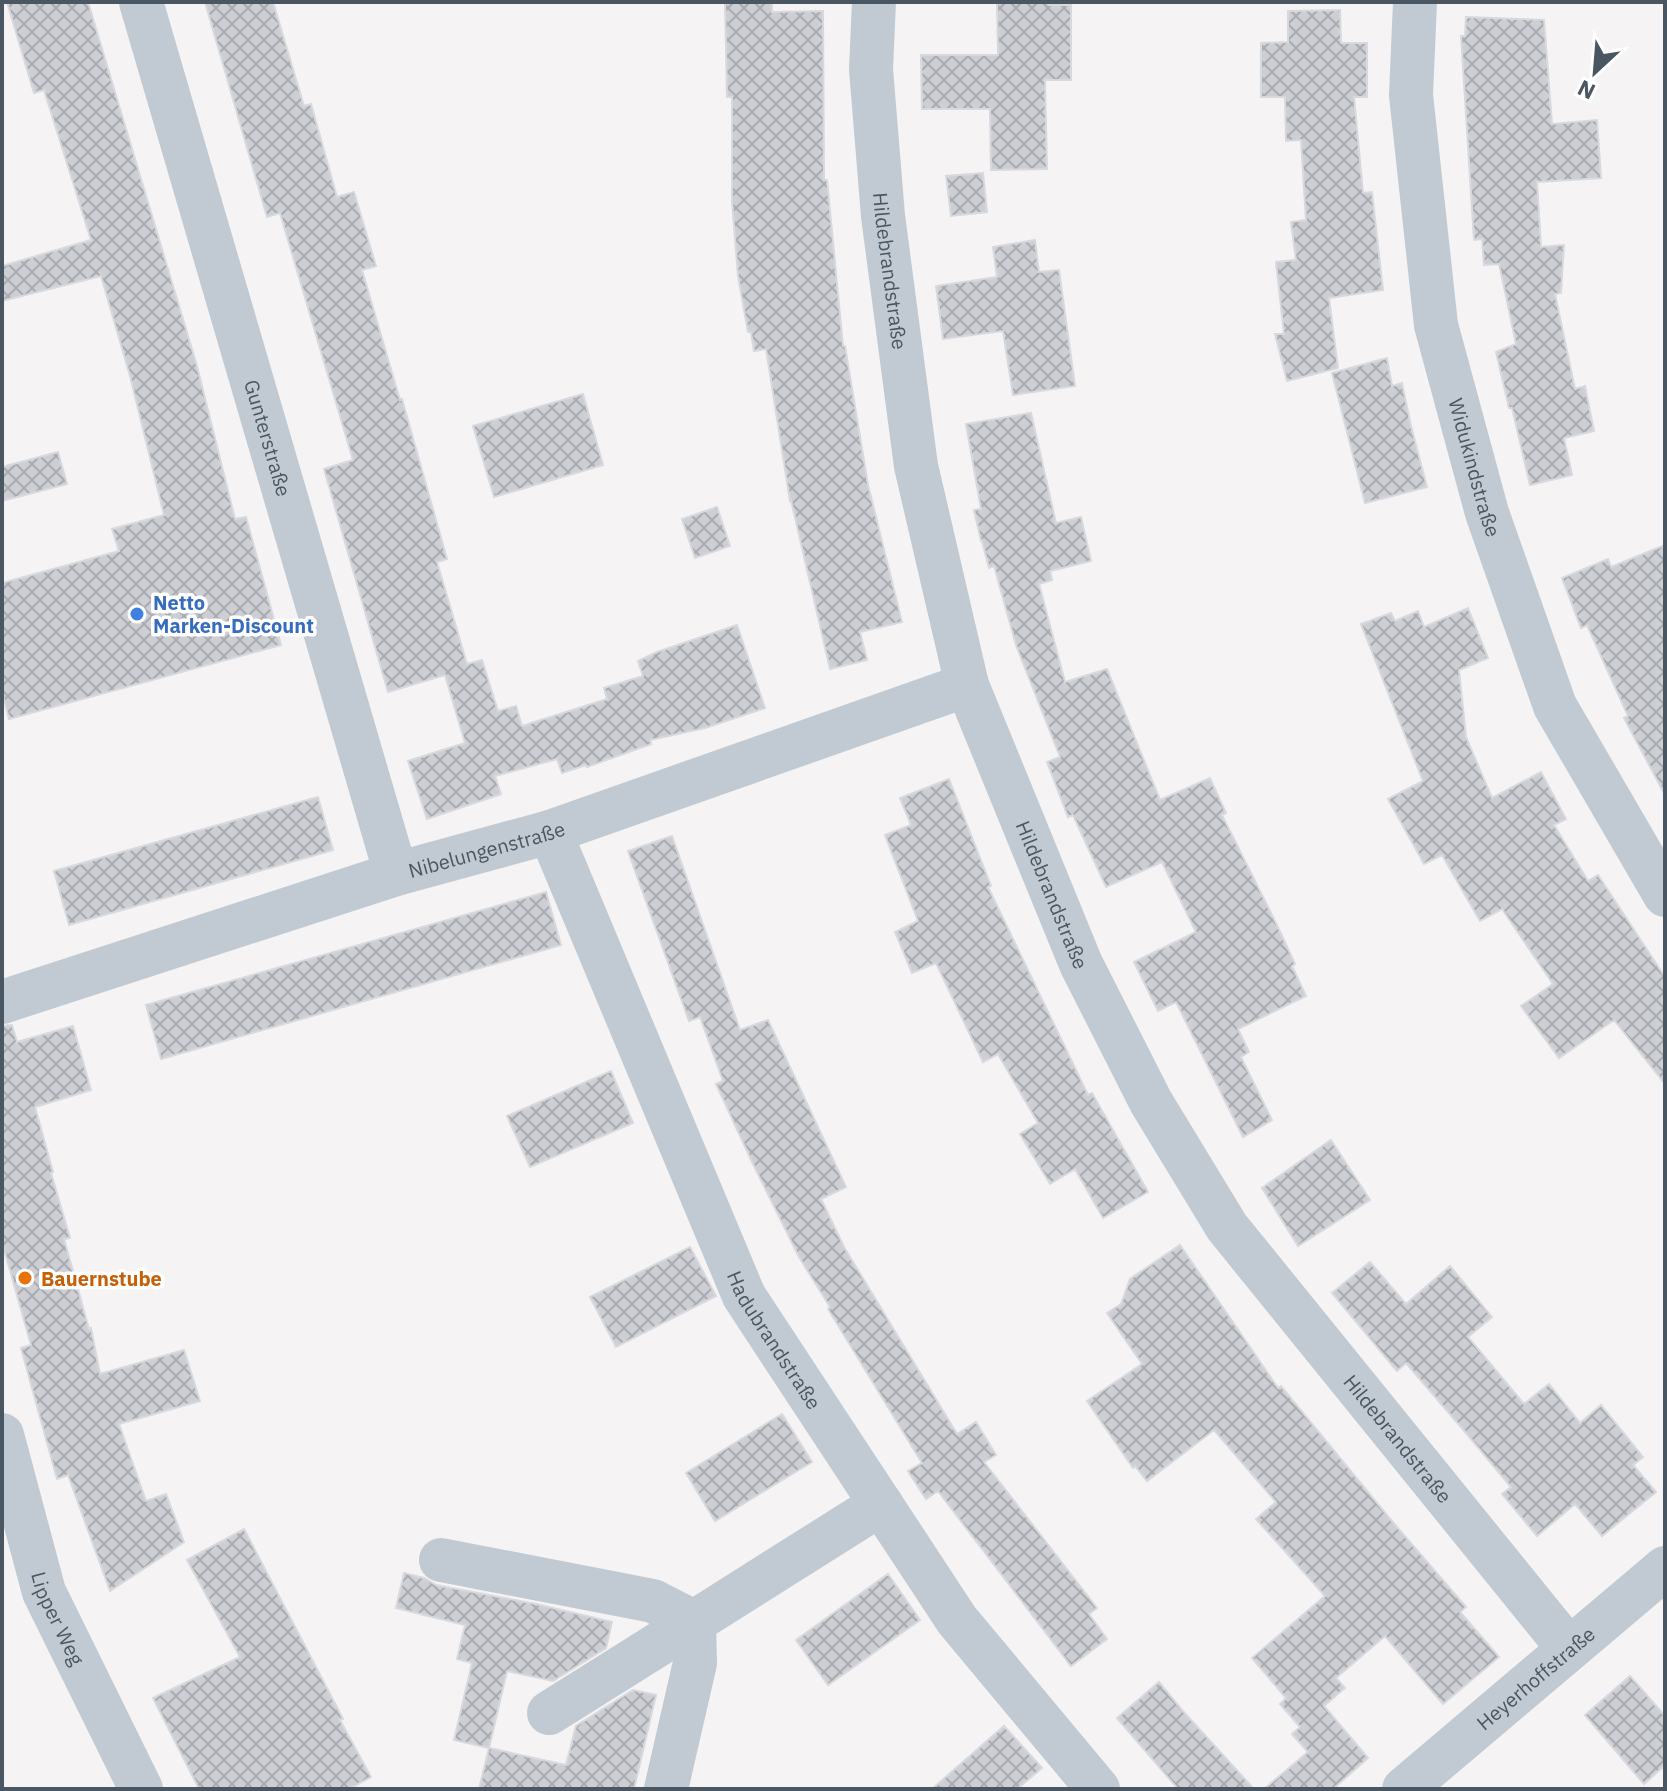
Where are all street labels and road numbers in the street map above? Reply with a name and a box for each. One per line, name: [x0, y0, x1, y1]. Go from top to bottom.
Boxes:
street label: Hildebrandstraße: [868, 191, 914, 351]
street label: Gunterstraße: [239, 376, 298, 499]
street label: Widukindstraße: [1443, 395, 1508, 540]
street label: Nibelungenstraße: [405, 814, 568, 884]
street label: Hildebrandstraße: [1010, 816, 1095, 973]
street label: Hadubrandstraße: [721, 1267, 828, 1414]
street label: Hildebrandstraße: [1338, 1368, 1459, 1508]
street label: Lipper Weg: [26, 1568, 92, 1670]
street label: Heyerhoffstraße: [1470, 1620, 1600, 1736]

